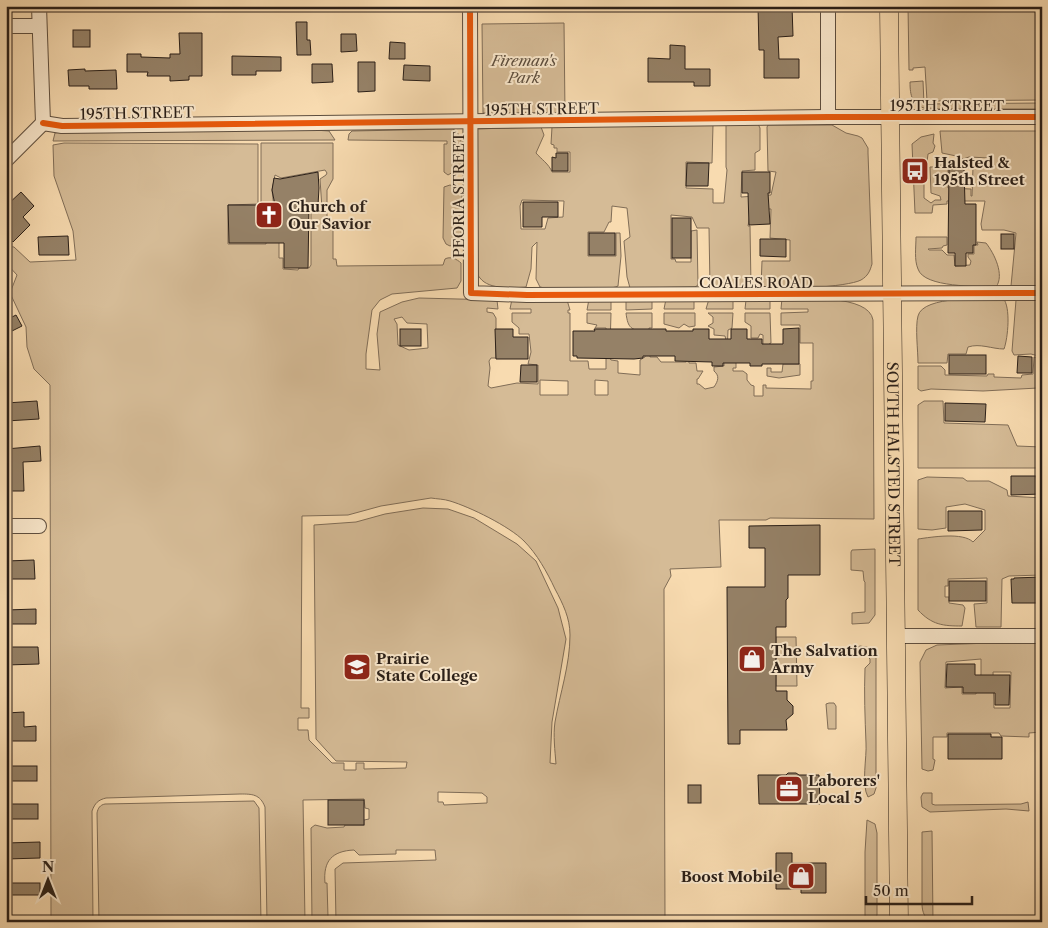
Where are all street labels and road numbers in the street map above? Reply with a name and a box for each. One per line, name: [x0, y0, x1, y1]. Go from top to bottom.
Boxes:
street label: 195TH STREET: [890, 96, 1005, 115]
street label: 195TH STREET: [485, 98, 600, 119]
street label: 195TH STREET: [80, 102, 195, 123]
street label: PEORIA STREET: [449, 131, 468, 258]
street label: COALES ROAD: [699, 273, 813, 292]
street label: SOUTH HALSTED STREET: [883, 361, 905, 567]

